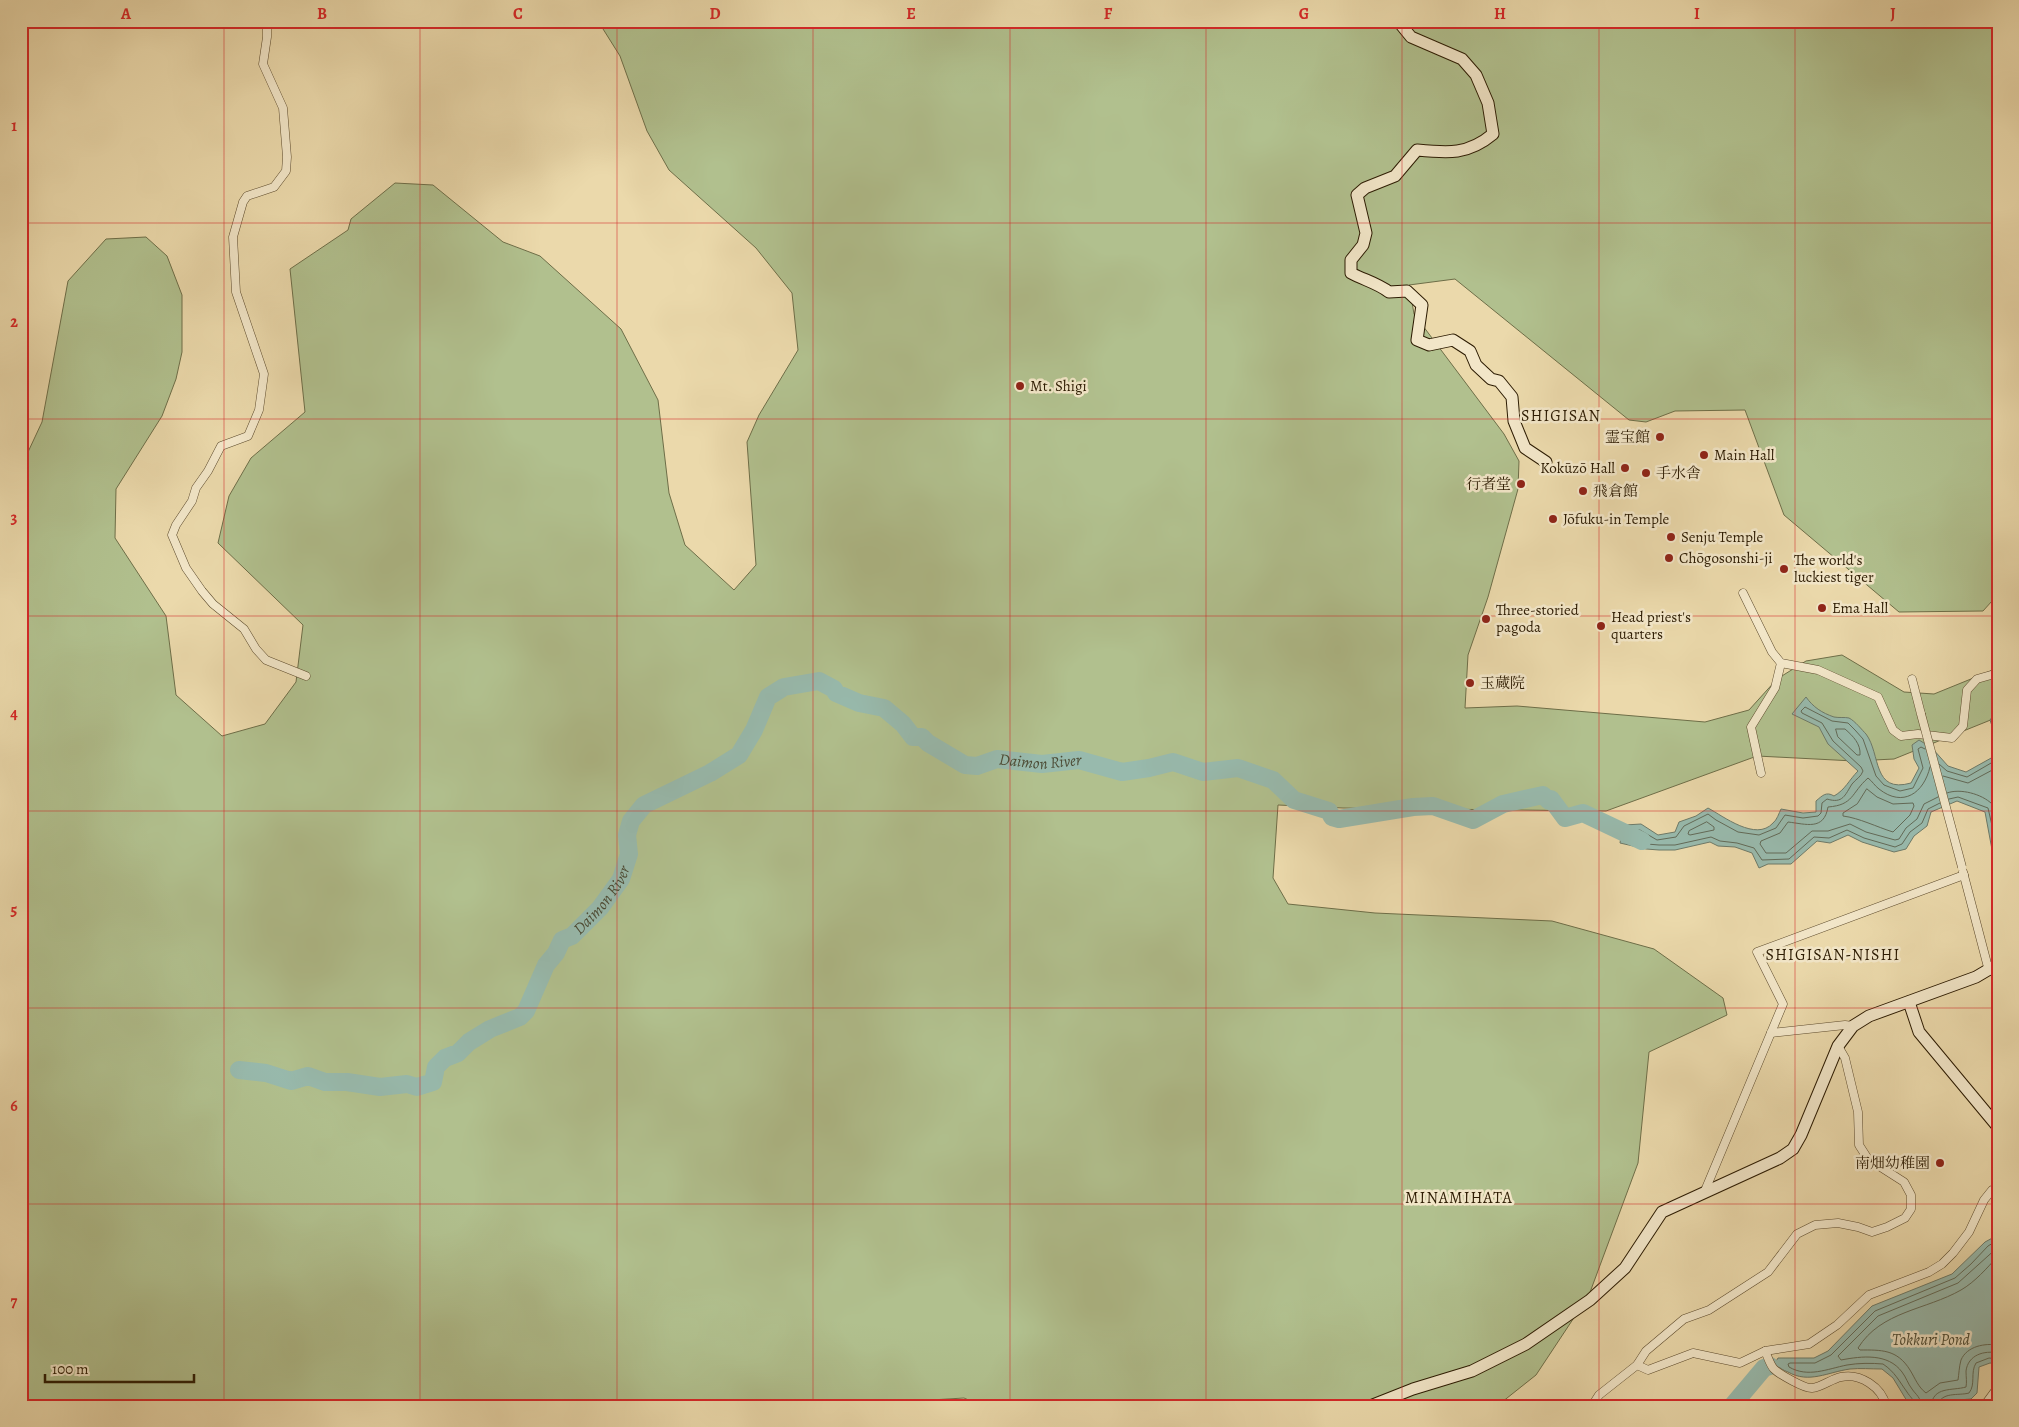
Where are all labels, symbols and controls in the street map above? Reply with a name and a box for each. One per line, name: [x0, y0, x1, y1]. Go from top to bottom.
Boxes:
text: A: [120, 3, 132, 25]
text: B: [317, 3, 327, 25]
text: C: [513, 3, 523, 25]
text: D: [709, 3, 721, 25]
text: E: [906, 3, 916, 25]
text: F: [1104, 3, 1113, 25]
text: G: [1299, 3, 1309, 25]
text: H: [1494, 3, 1506, 25]
text: I: [1694, 3, 1700, 25]
text: J: [1890, 3, 1896, 25]
text: 1: [11, 115, 17, 137]
text: 2: [10, 311, 18, 333]
place label: Mt. Shigi: [1030, 376, 1087, 396]
marker: Mt. Shigi: [1014, 380, 1026, 392]
district label: SHIGISAN: [1521, 405, 1601, 427]
place label: 霊宝館: [1605, 427, 1650, 447]
marker: 霊宝館: [1654, 431, 1666, 443]
place label: Main Hall: [1714, 445, 1775, 465]
marker: Main Hall: [1698, 449, 1710, 461]
place label: Kokūzō Hall: [1540, 458, 1615, 478]
marker: Kokūzō Hall: [1619, 462, 1631, 474]
place label: 手水舎: [1656, 463, 1701, 483]
marker: 手水舎: [1640, 467, 1652, 479]
place label: 行者堂: [1466, 474, 1511, 494]
marker: 行者堂: [1515, 478, 1527, 490]
place label: 飛倉館: [1593, 481, 1638, 501]
marker: 飛倉館: [1577, 485, 1589, 497]
text: 3: [11, 507, 18, 529]
place label: Jōfuku-in Temple: [1563, 509, 1670, 529]
marker: Jōfuku-in Temple: [1547, 513, 1559, 525]
place label: Senju Temple: [1681, 527, 1763, 547]
marker: Senju Temple: [1665, 531, 1677, 543]
place label: Chōgosonshi-ji: [1679, 548, 1773, 568]
place label: The world's luckiest tiger: [1794, 550, 1874, 587]
marker: Chōgosonshi-ji: [1663, 552, 1675, 564]
marker: The world's luckiest tiger: [1778, 563, 1790, 575]
place label: Ema Hall: [1832, 598, 1889, 618]
place label: Three-storied pagoda: [1496, 600, 1580, 637]
marker: Ema Hall: [1816, 602, 1828, 614]
place label: Head priest's quarters: [1611, 607, 1691, 644]
marker: Three-storied pagoda: [1480, 613, 1492, 625]
marker: Head priest's quarters: [1595, 620, 1607, 632]
place label: 玉蔵院: [1480, 673, 1525, 693]
marker: 玉蔵院: [1464, 677, 1476, 689]
text: 4: [10, 703, 18, 725]
water label: Daimon River: [998, 748, 1083, 775]
water label: Daimon River: [568, 863, 636, 940]
text: 5: [11, 899, 18, 921]
district label: SHIGISAN-NISHI: [1766, 944, 1900, 966]
text: 6: [10, 1095, 18, 1117]
place label: 南畑幼稚園: [1855, 1153, 1930, 1173]
marker: 南畑幼稚園: [1934, 1157, 1946, 1169]
district label: MINAMIHATA: [1405, 1187, 1513, 1209]
text: 7: [11, 1291, 18, 1313]
water label: Tokkuri Pond: [1892, 1329, 1971, 1351]
scale bar: [45, 1352, 194, 1384]
text: 100 m: [52, 1359, 89, 1379]

